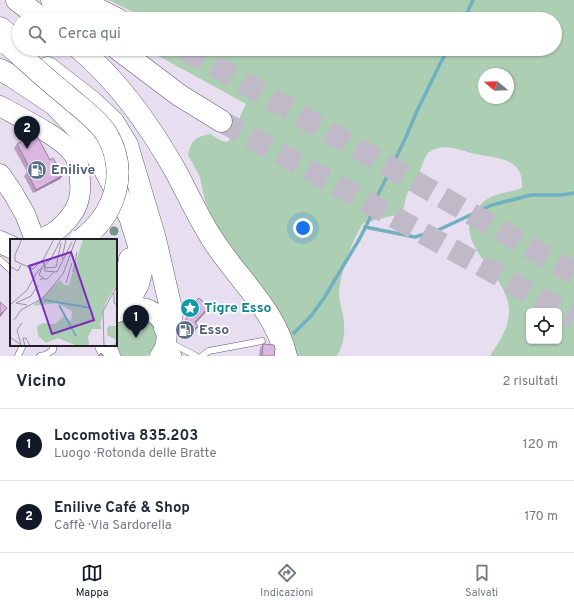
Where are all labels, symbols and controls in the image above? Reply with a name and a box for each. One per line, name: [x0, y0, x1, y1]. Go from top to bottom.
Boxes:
search box: [12, 12, 562, 56]
icon: search: [26, 23, 48, 45]
text: Cerca qui: [58, 25, 121, 44]
north arrow: [478, 68, 514, 104]
pin: 2: [14, 116, 40, 149]
fuel station icon: Enilive: [26, 159, 48, 181]
place label: Enilive: [51, 162, 96, 179]
your location: [293, 218, 313, 238]
inset map: [10, 239, 117, 346]
place icon: Tigre Esso: [179, 297, 201, 319]
place label: Tigre Esso: [204, 300, 271, 317]
pin: 1: [123, 305, 149, 338]
map controls: [526, 308, 562, 344]
button: locate: [526, 308, 562, 344]
fuel station icon: Esso: [174, 319, 196, 341]
place label: Esso: [199, 322, 229, 339]
text: Vicino: [16, 371, 66, 393]
text: 2 risultati: [503, 374, 558, 390]
text: Locomotiva 835.203: [54, 427, 198, 446]
text: 1: [26, 437, 32, 453]
text: 120 m: [523, 437, 558, 453]
text: Luogo · Rotonda delle Bratte: [54, 446, 216, 462]
text: Enilive Café & Shop: [54, 499, 190, 518]
text: 2: [25, 509, 33, 525]
text: 170 m: [524, 509, 558, 525]
text: Caffè · Via Sardorella: [54, 518, 172, 534]
tab: Mappa: [76, 562, 109, 600]
tab: Indicazioni: [260, 562, 313, 600]
tab: Salvati: [465, 562, 498, 600]

